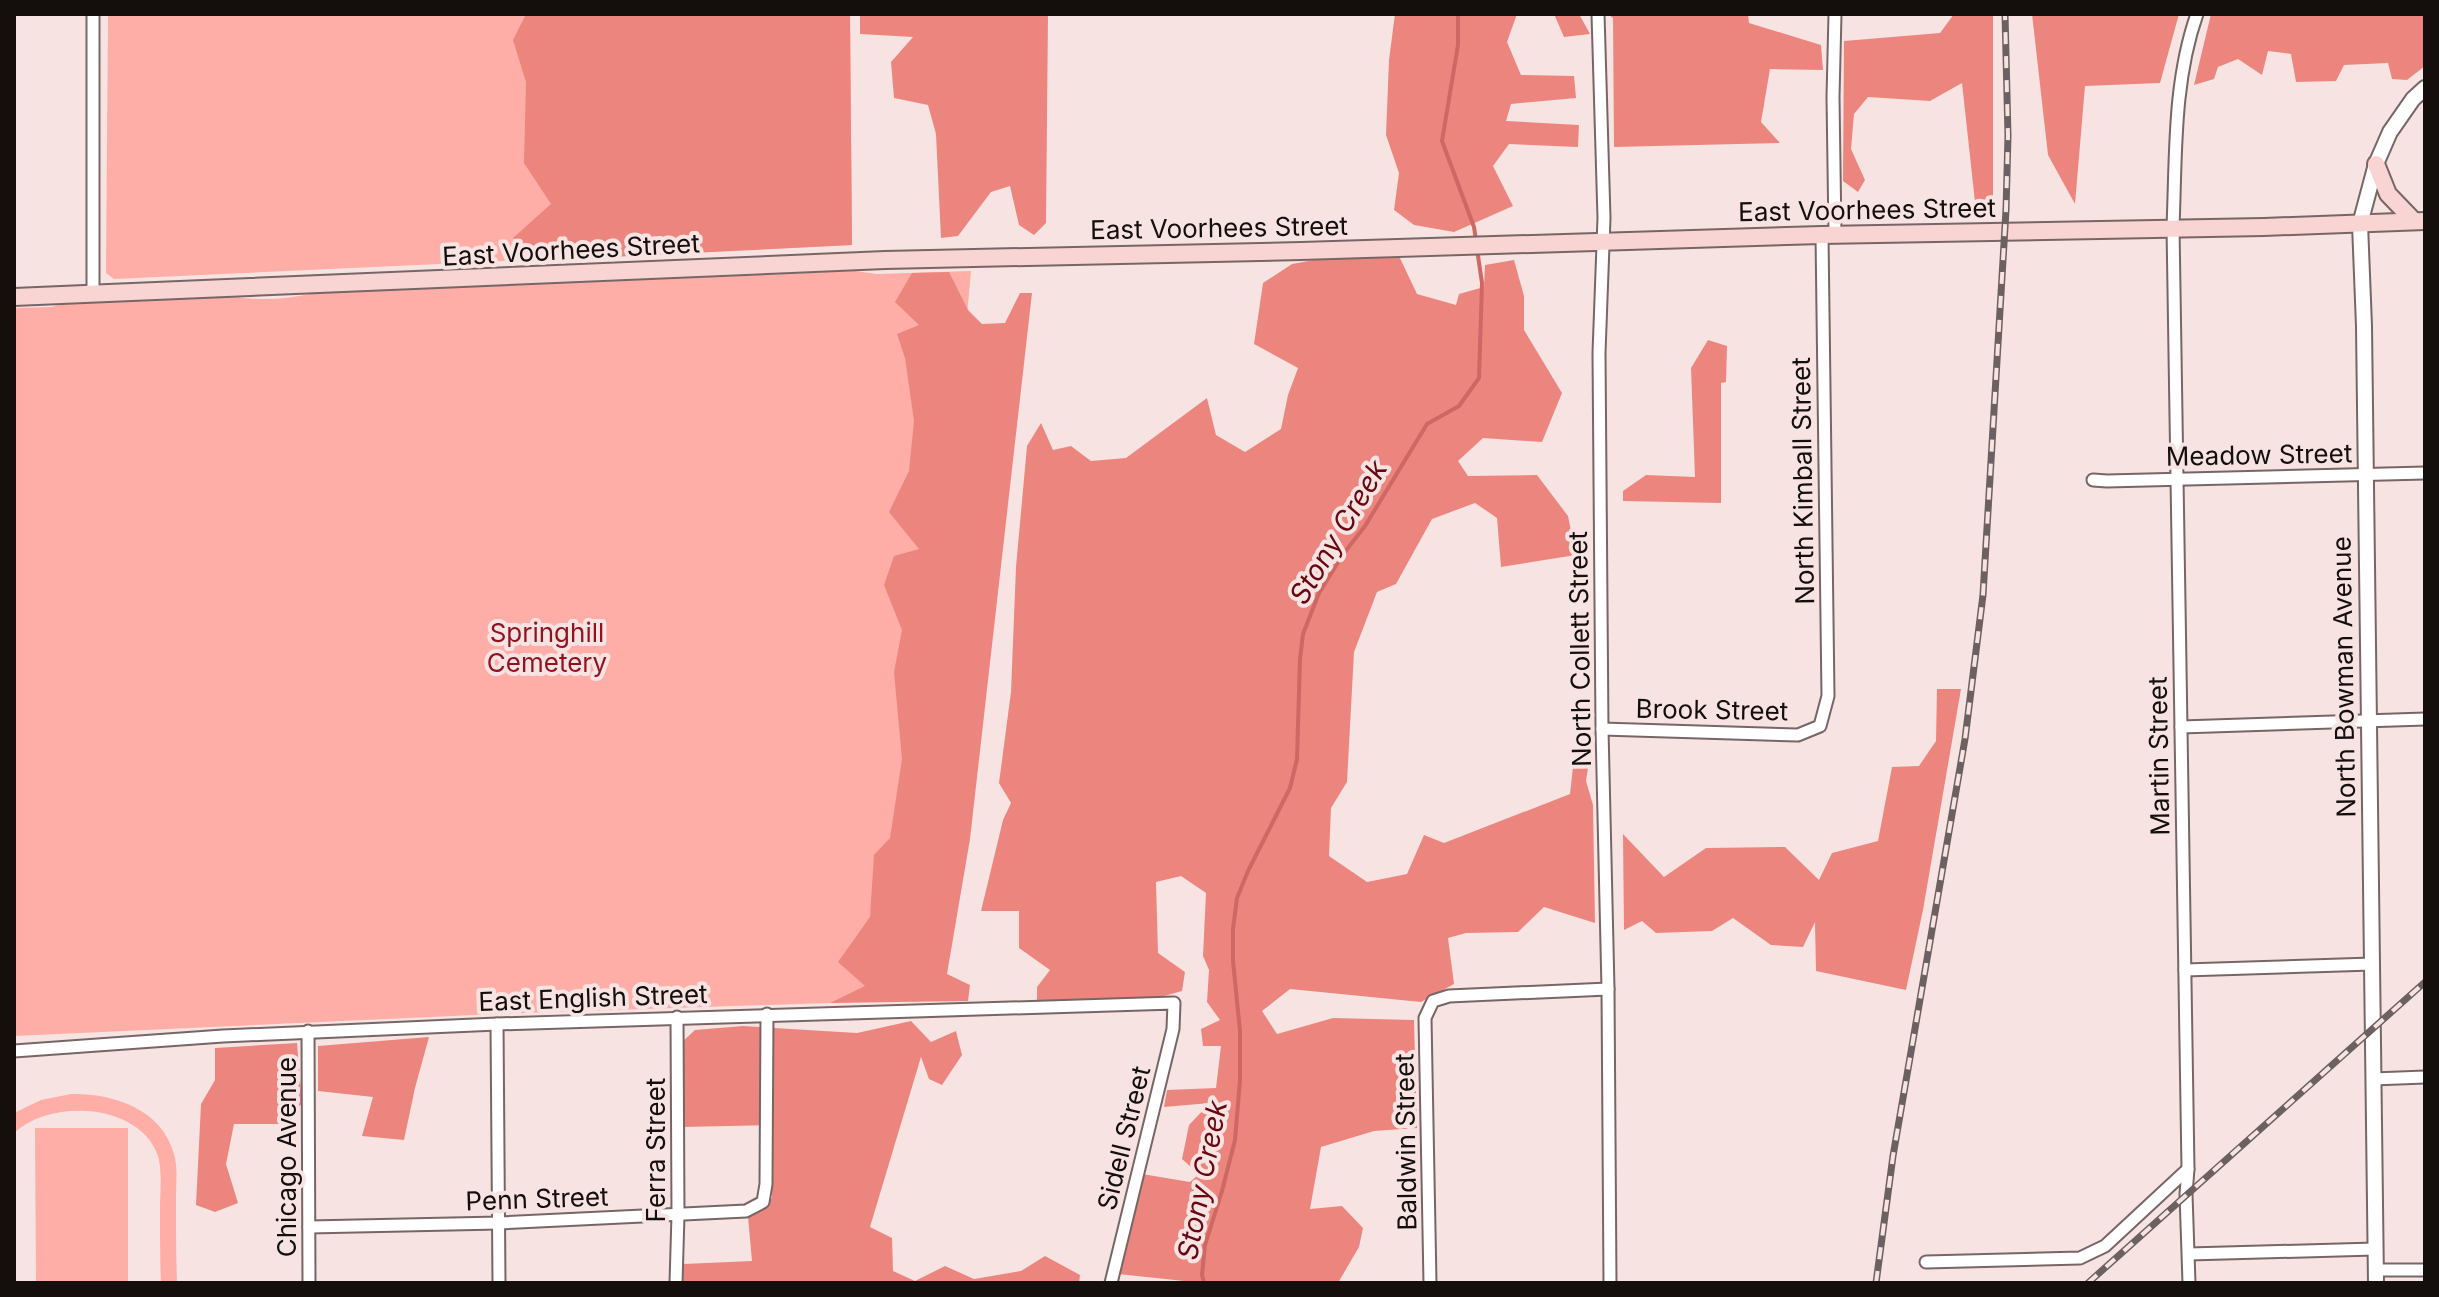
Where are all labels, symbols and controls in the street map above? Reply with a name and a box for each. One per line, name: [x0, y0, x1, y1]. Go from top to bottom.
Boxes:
street label: East Voorhees Street: [1738, 192, 1996, 227]
street label: East Voorhees Street: [1090, 210, 1348, 245]
street label: East Voorhees Street: [441, 227, 701, 272]
street label: North Kimball Street: [1785, 357, 1820, 605]
street label: Meadow Street: [2165, 437, 2352, 472]
water label: Stony Creek: [1282, 453, 1394, 610]
street label: North Collett Street: [1562, 531, 1597, 767]
street label: North Bowman Avenue: [2326, 536, 2361, 818]
park label: Springhill Cemetery: [487, 617, 607, 678]
street label: Martin Street: [2142, 676, 2175, 836]
street label: Brook Street: [1635, 693, 1789, 726]
street label: East English Street: [478, 978, 708, 1017]
street label: Baldwin Street: [1388, 1053, 1423, 1231]
street label: Chicago Avenue: [271, 1057, 302, 1257]
street label: Sidell Street: [1091, 1063, 1156, 1213]
street label: Ferra Street: [640, 1078, 671, 1222]
water label: Stony Creek: [1170, 1097, 1234, 1263]
street label: Penn Street: [465, 1181, 609, 1216]

